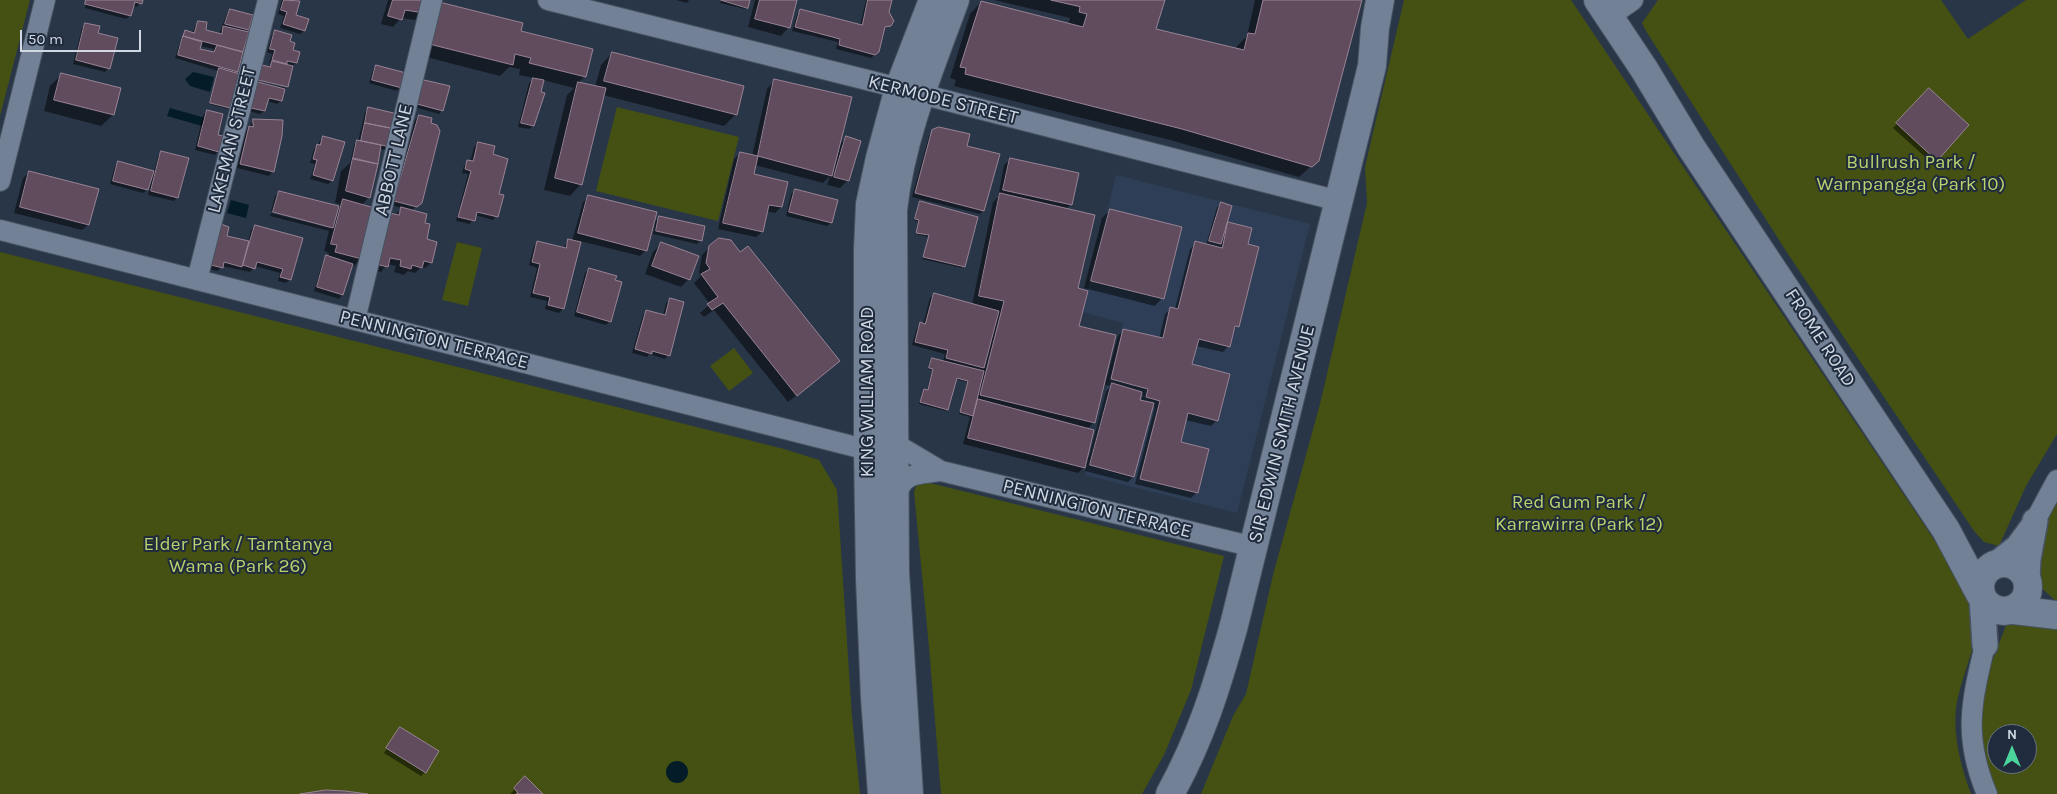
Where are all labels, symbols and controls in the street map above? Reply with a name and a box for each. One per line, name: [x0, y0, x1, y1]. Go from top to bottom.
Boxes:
scale bar: [22, 20, 144, 52]
text: 50 m: [28, 30, 63, 48]
street label: LAKEMAN STREET: [203, 64, 261, 216]
street label: KERMODE STREET: [866, 70, 1020, 130]
street label: ABBOTT LANE: [370, 102, 418, 218]
park label: Bullrush Park / Warnpangga (Park 10): [1817, 152, 2005, 196]
street label: FROME ROAD: [1780, 285, 1860, 391]
street label: PENNINGTON TERRACE: [337, 306, 531, 374]
street label: KING WILLIAM ROAD: [857, 307, 879, 477]
street label: SIR EDWIN SMITH AVENUE: [1244, 323, 1320, 545]
street label: PENNINGTON TERRACE: [1000, 475, 1194, 543]
park label: Red Gum Park / Karrawirra (Park 12): [1495, 492, 1663, 536]
park label: Elder Park / Tarntanya Wama (Park 26): [143, 534, 333, 578]
north arrow: [1987, 724, 2037, 774]
text: N: [2007, 726, 2017, 743]

